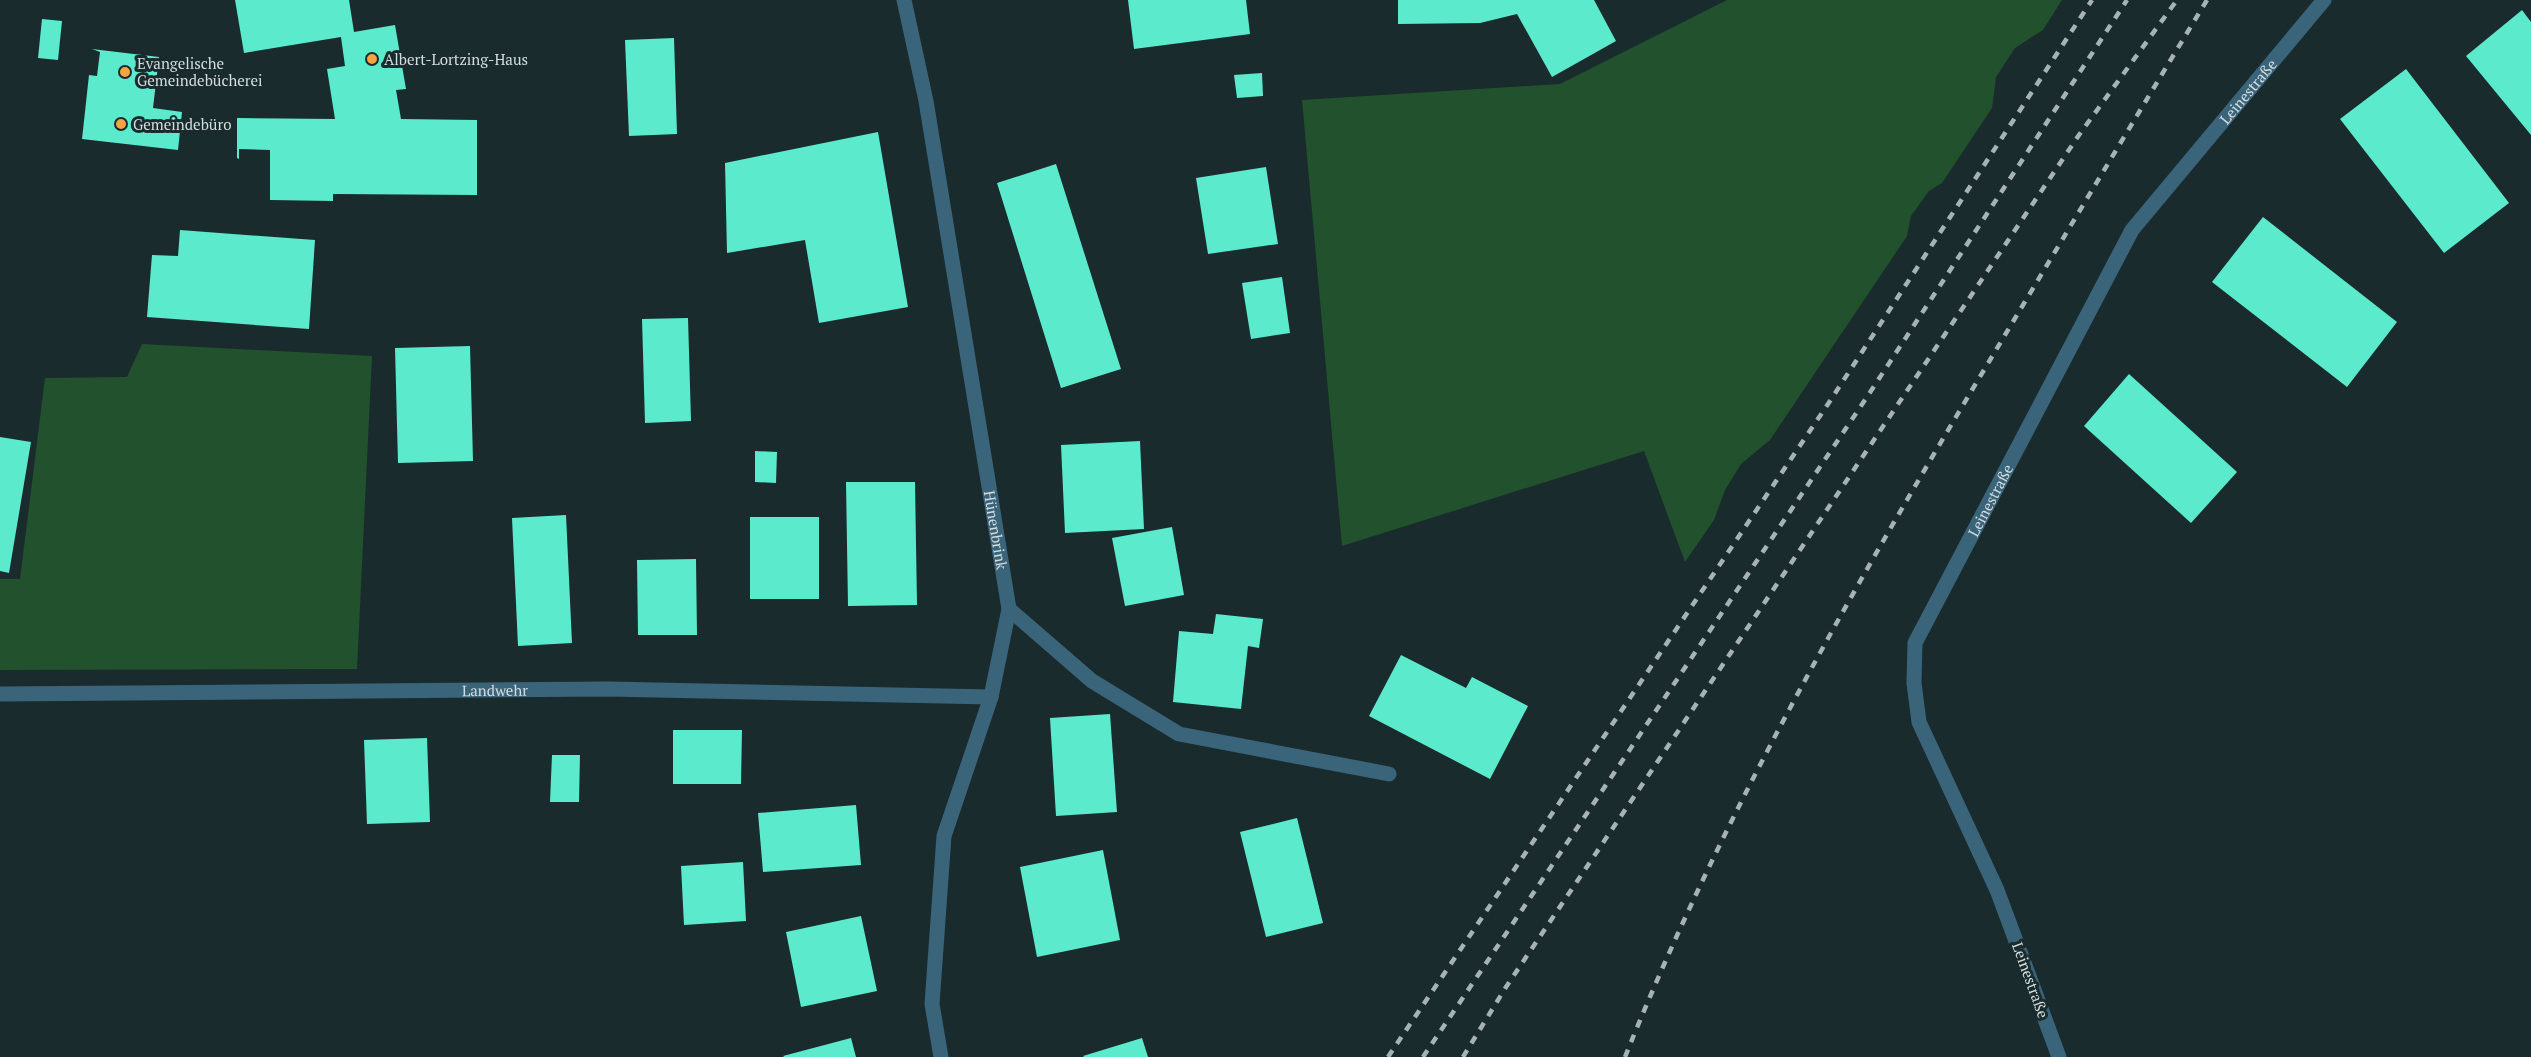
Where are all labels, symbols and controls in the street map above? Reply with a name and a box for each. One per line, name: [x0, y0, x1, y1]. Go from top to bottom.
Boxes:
place label: Albert-Lortzing-Haus: [384, 49, 528, 69]
marker: Albert-Lortzing-Haus: [365, 52, 379, 66]
place label: Evangelische Gemeindebücherei: [137, 53, 263, 90]
street label: Leinestraße: [2215, 54, 2281, 128]
marker: Evangelische Gemeindebücherei: [118, 65, 132, 79]
place label: Gemeindebüro: [133, 114, 232, 134]
marker: Gemeindebüro: [114, 117, 128, 131]
street label: Leinestraße: [1963, 460, 2017, 540]
street label: Hünenbrink: [980, 489, 1012, 571]
street label: Landwehr: [462, 680, 528, 700]
street label: Leinestraße: [2008, 939, 2054, 1021]

